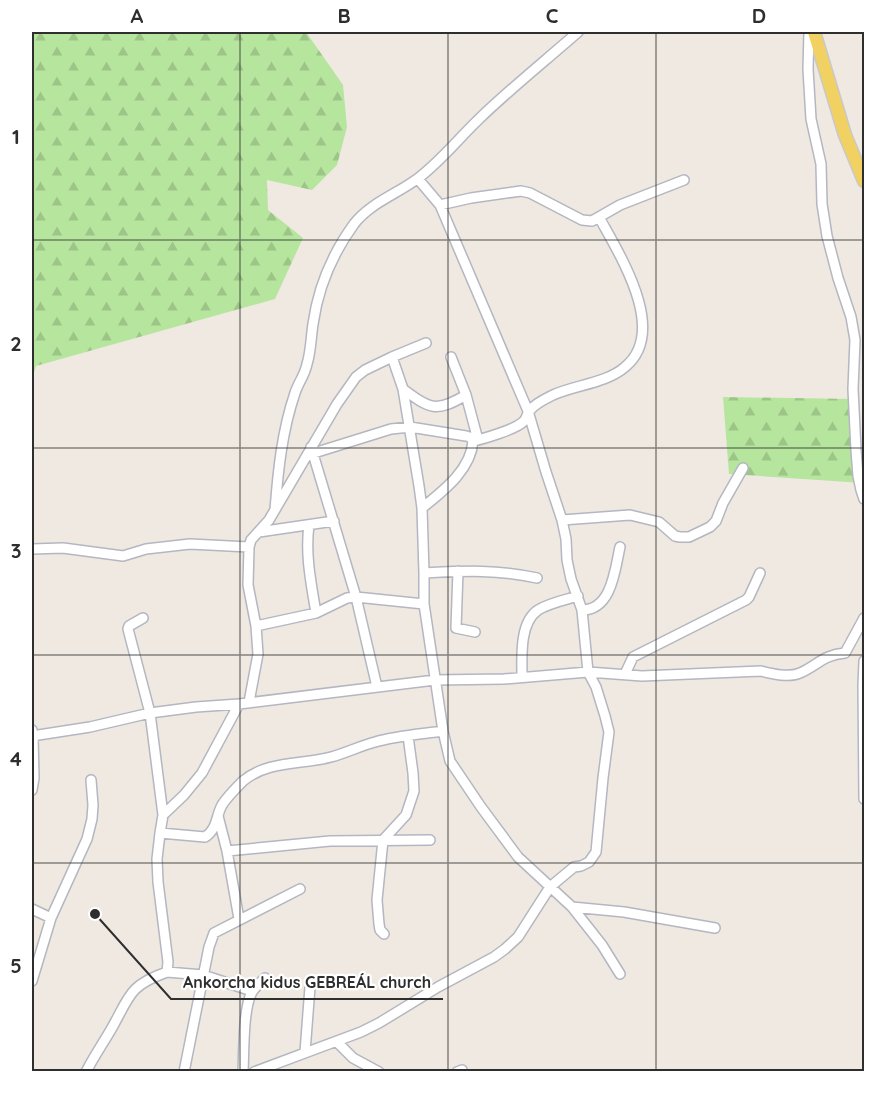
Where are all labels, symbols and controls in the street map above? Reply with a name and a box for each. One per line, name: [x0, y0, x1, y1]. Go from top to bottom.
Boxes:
text: A: [131, 3, 144, 28]
text: B: [337, 3, 351, 28]
text: C: [546, 3, 559, 28]
text: D: [752, 3, 766, 28]
text: 1: [12, 124, 20, 149]
text: 2: [10, 331, 22, 356]
text: 3: [11, 538, 21, 563]
text: 4: [10, 746, 22, 771]
text: 5: [10, 953, 22, 978]
callout: Ankorcha kidus GEBREÁL church: [171, 965, 443, 999]
text: Ankorcha kidus GEBREÁL church: [183, 972, 431, 992]

